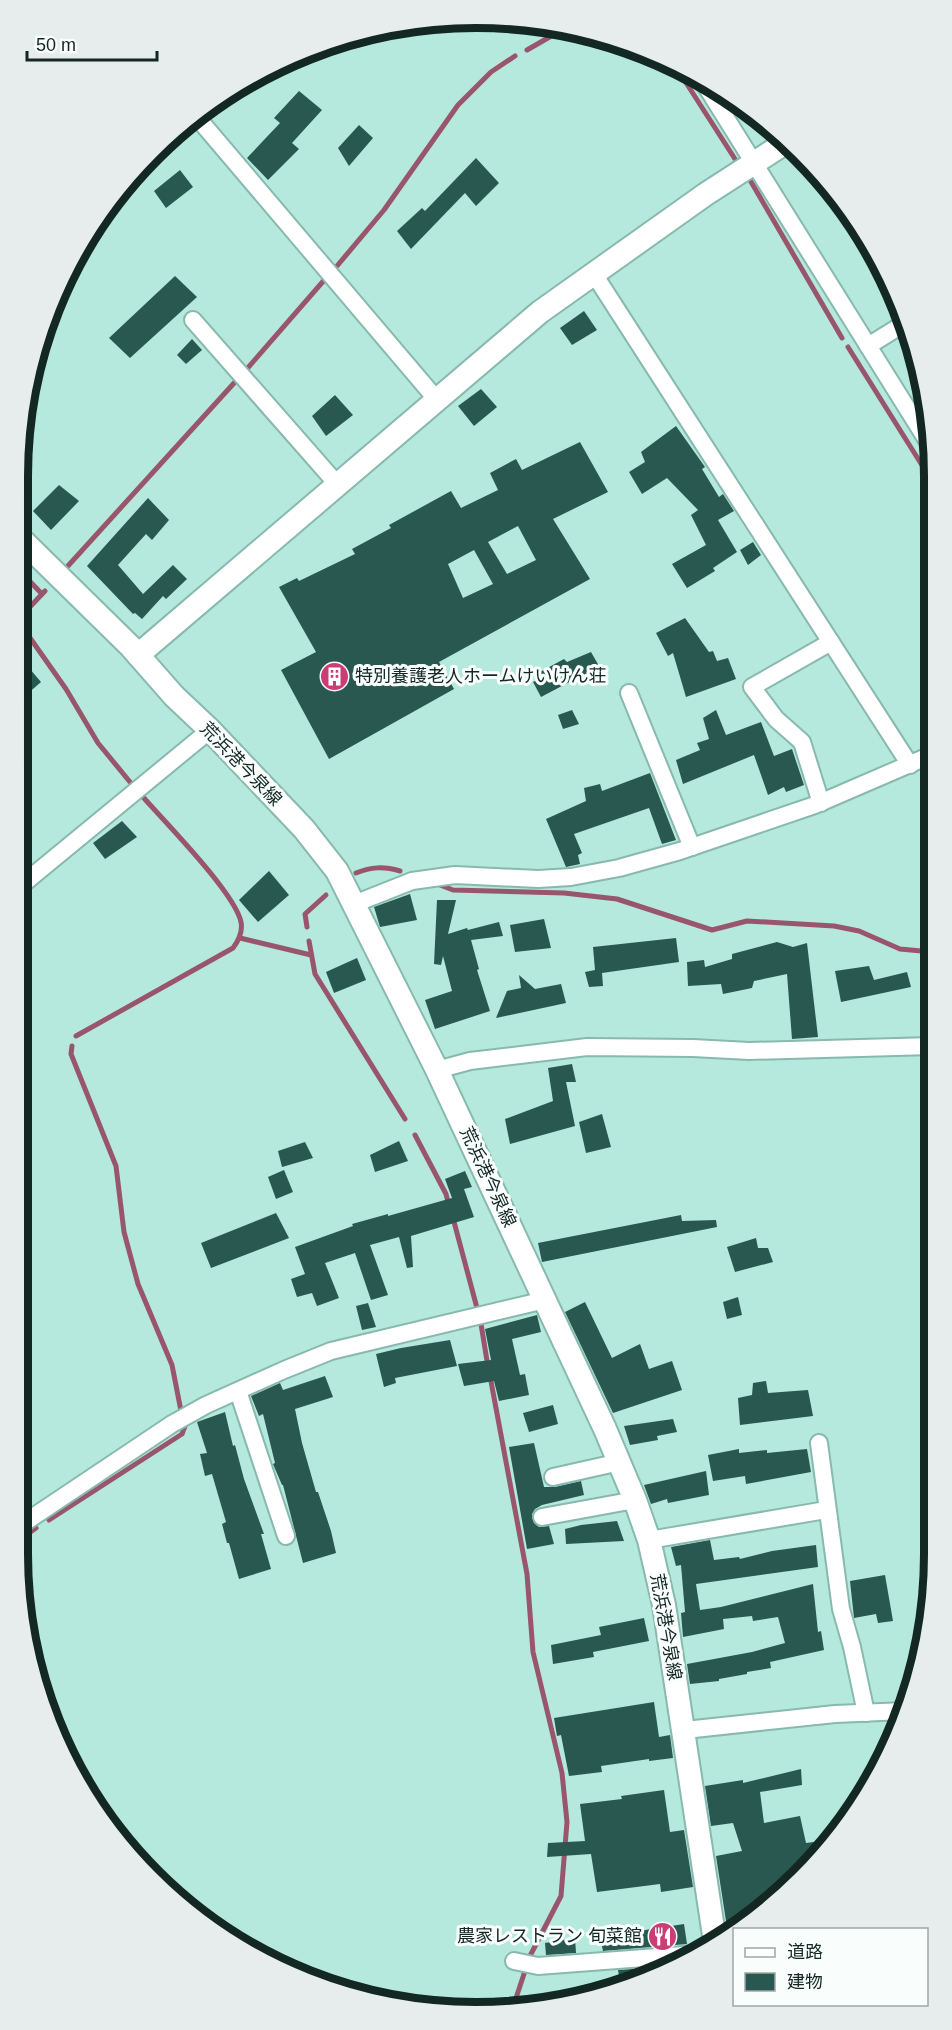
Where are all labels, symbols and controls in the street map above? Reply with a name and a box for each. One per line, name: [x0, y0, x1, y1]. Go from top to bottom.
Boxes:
scale bar: [27, 24, 158, 62]
text: 50 m: [36, 35, 76, 55]
building icon: 特別養護老人ホームけいけん荘: [318, 660, 350, 692]
place label: 特別養護老人ホームけいけん荘: [355, 666, 606, 686]
street label: 荒浜港今泉線: [196, 718, 286, 810]
street label: 荒浜港今泉線: [456, 1124, 520, 1230]
street label: 荒浜港今泉線: [647, 1572, 685, 1682]
restaurant icon: 農家レストラン 旬菜館: [647, 1920, 679, 1952]
place label: 農家レストラン 旬菜館: [457, 1926, 642, 1946]
legend: [733, 1928, 928, 2006]
text: 道路: [787, 1942, 823, 1962]
text: 建物: [787, 1972, 823, 1992]

